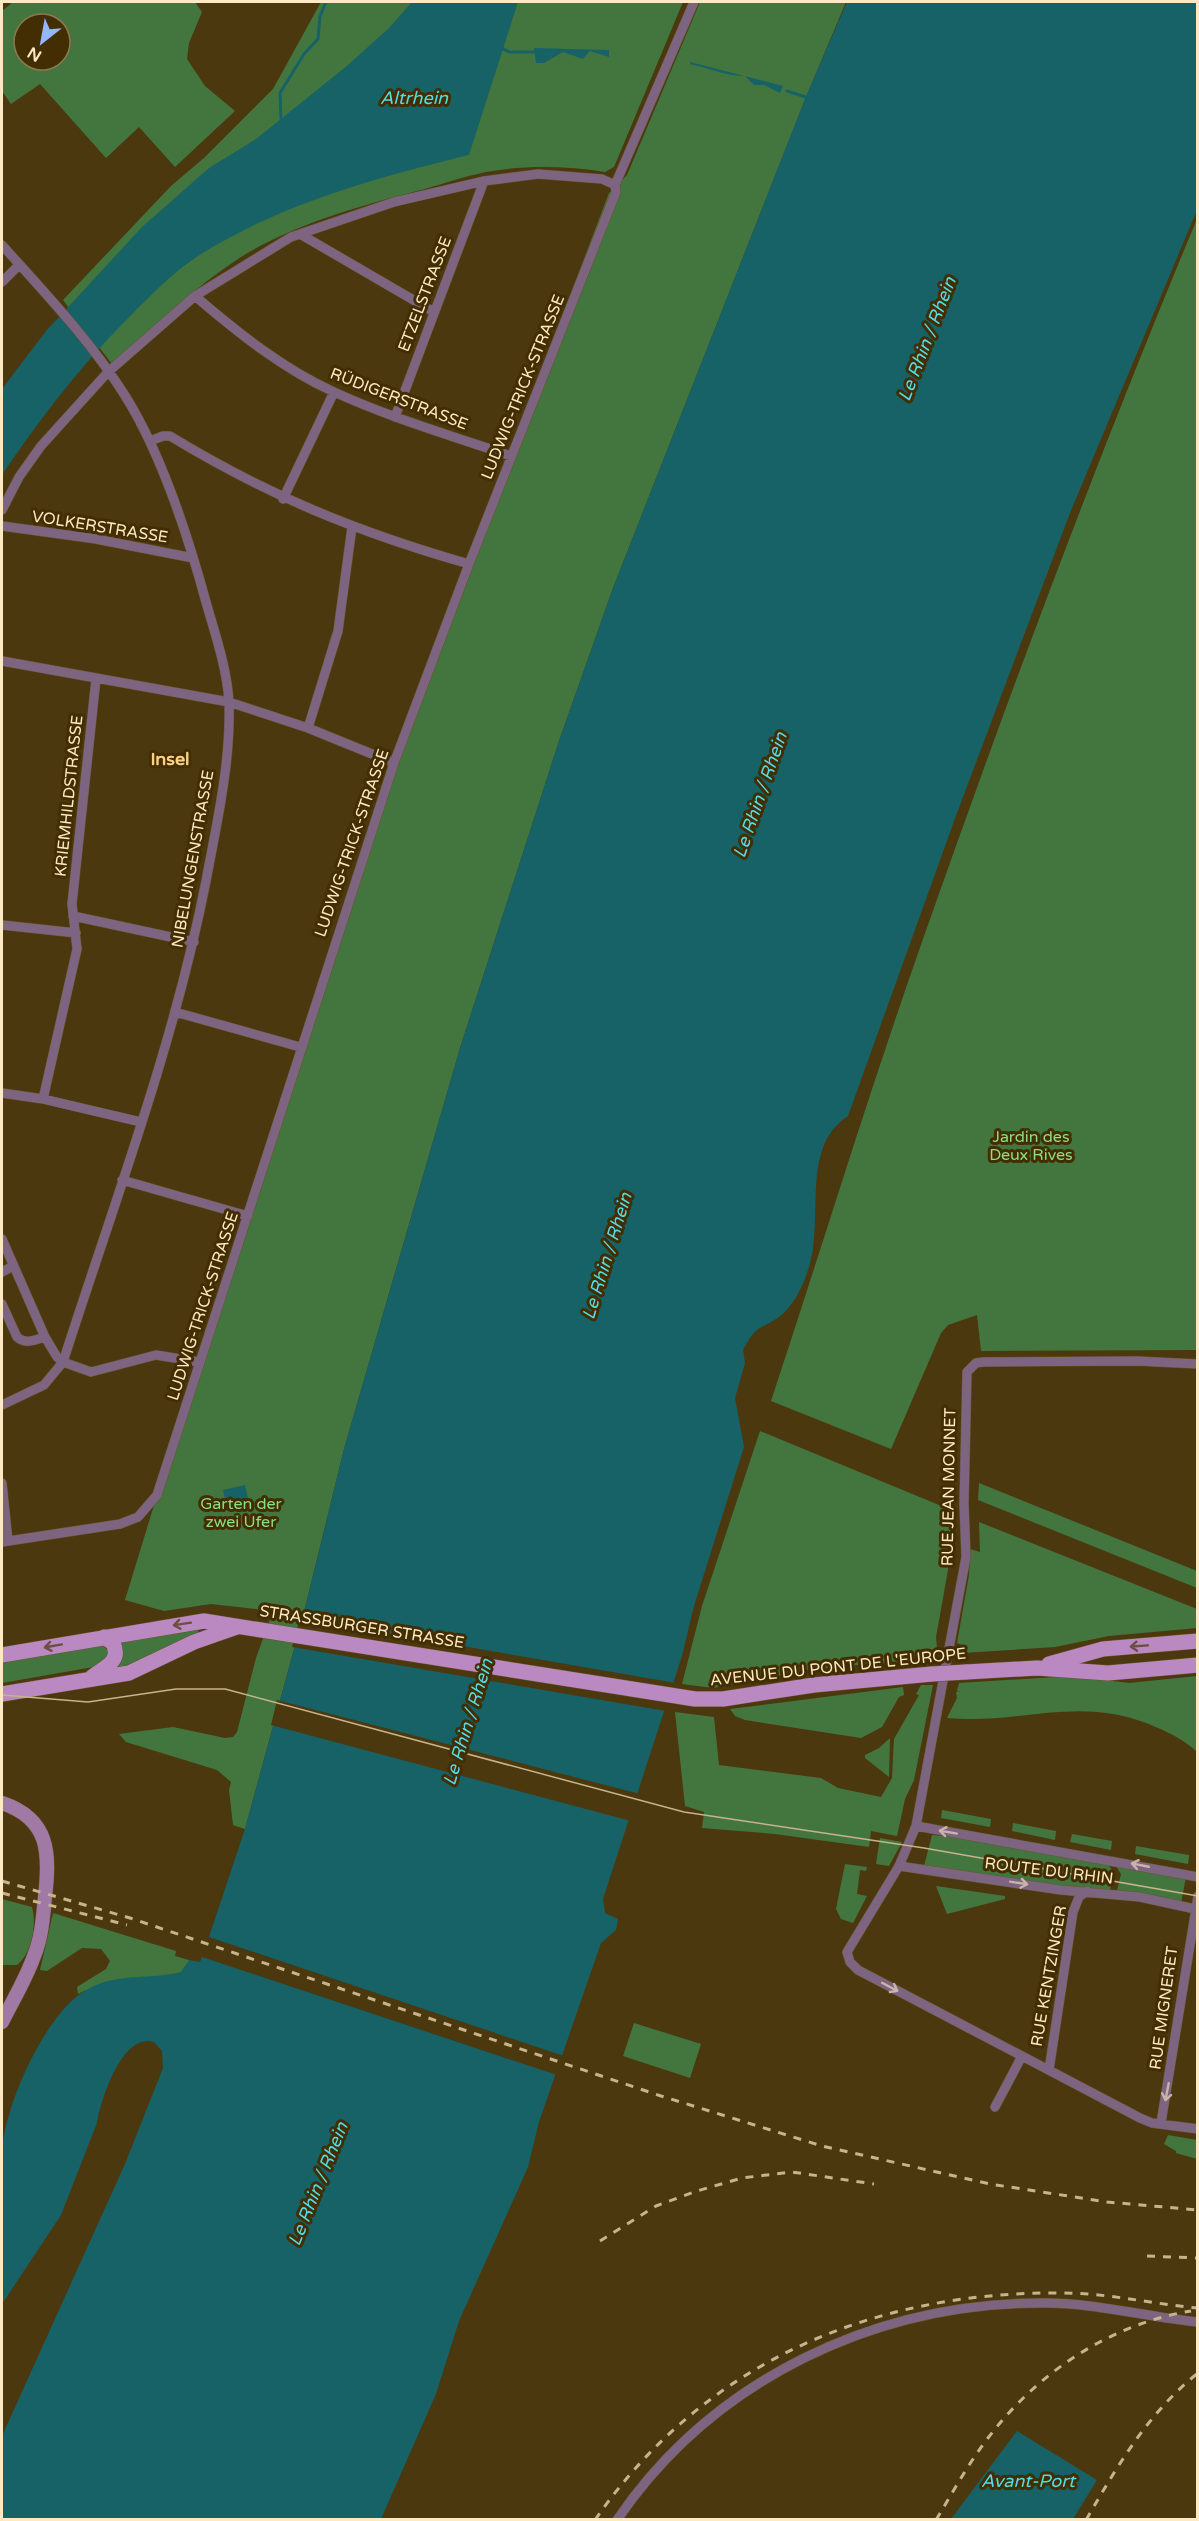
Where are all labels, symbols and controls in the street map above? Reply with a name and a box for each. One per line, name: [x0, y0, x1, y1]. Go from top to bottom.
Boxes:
north arrow: [12, 12, 72, 72]
text: N: [24, 42, 45, 66]
water label: Altrhein: [380, 87, 449, 109]
street label: ETZELSTRASSE: [394, 234, 456, 354]
water label: Le Rhin / Rhein: [893, 273, 961, 404]
street label: LUDWIG-TRICK-STRASSE: [477, 292, 569, 482]
street label: RÜDIGERSTRASSE: [327, 363, 471, 435]
street label: VOLKERSTRASSE: [30, 506, 170, 548]
street label: KRIEMHILDSTRASSE: [51, 714, 87, 878]
water label: Le Rhin / Rhein: [728, 728, 792, 861]
street label: LUDWIG-TRICK-STRASSE: [310, 746, 394, 940]
district label: Insel: [150, 748, 190, 770]
street label: NIBELUNGENSTRASSE: [168, 769, 218, 949]
park label: Jardin des Deux Rives: [989, 1127, 1073, 1165]
water label: Le Rhin / Rhein: [577, 1189, 637, 1322]
street label: LUDWIG-TRICK-STRASSE: [163, 1209, 243, 1403]
street label: RUE JEAN MONNET: [938, 1407, 960, 1566]
park label: Garten der zwei Ufer: [200, 1494, 283, 1532]
street label: STRASSBURGER STRASSE: [258, 1601, 466, 1653]
one-way arrow: [172, 1619, 192, 1630]
one-way arrow: [1130, 1640, 1150, 1651]
one-way arrow: [44, 1641, 64, 1652]
street label: AVENUE DU PONT DE L'EUROPE: [709, 1644, 967, 1690]
water label: Le Rhin / Rhein: [438, 1655, 498, 1788]
one-way arrow: [939, 1826, 958, 1837]
street label: ROUTE DU RHIN: [983, 1853, 1115, 1889]
one-way arrow: [1131, 1859, 1151, 1870]
one-way arrow: [1009, 1878, 1029, 1889]
street label: RUE KENTZINGER: [1027, 1904, 1071, 2048]
street label: RUE MIGNERET: [1145, 1945, 1183, 2071]
one-way arrow: [881, 1982, 899, 1993]
one-way arrow: [1161, 2081, 1172, 2101]
water label: Le Rhin / Rhein: [283, 2118, 353, 2249]
water label: Avant-Port: [981, 2470, 1077, 2492]

